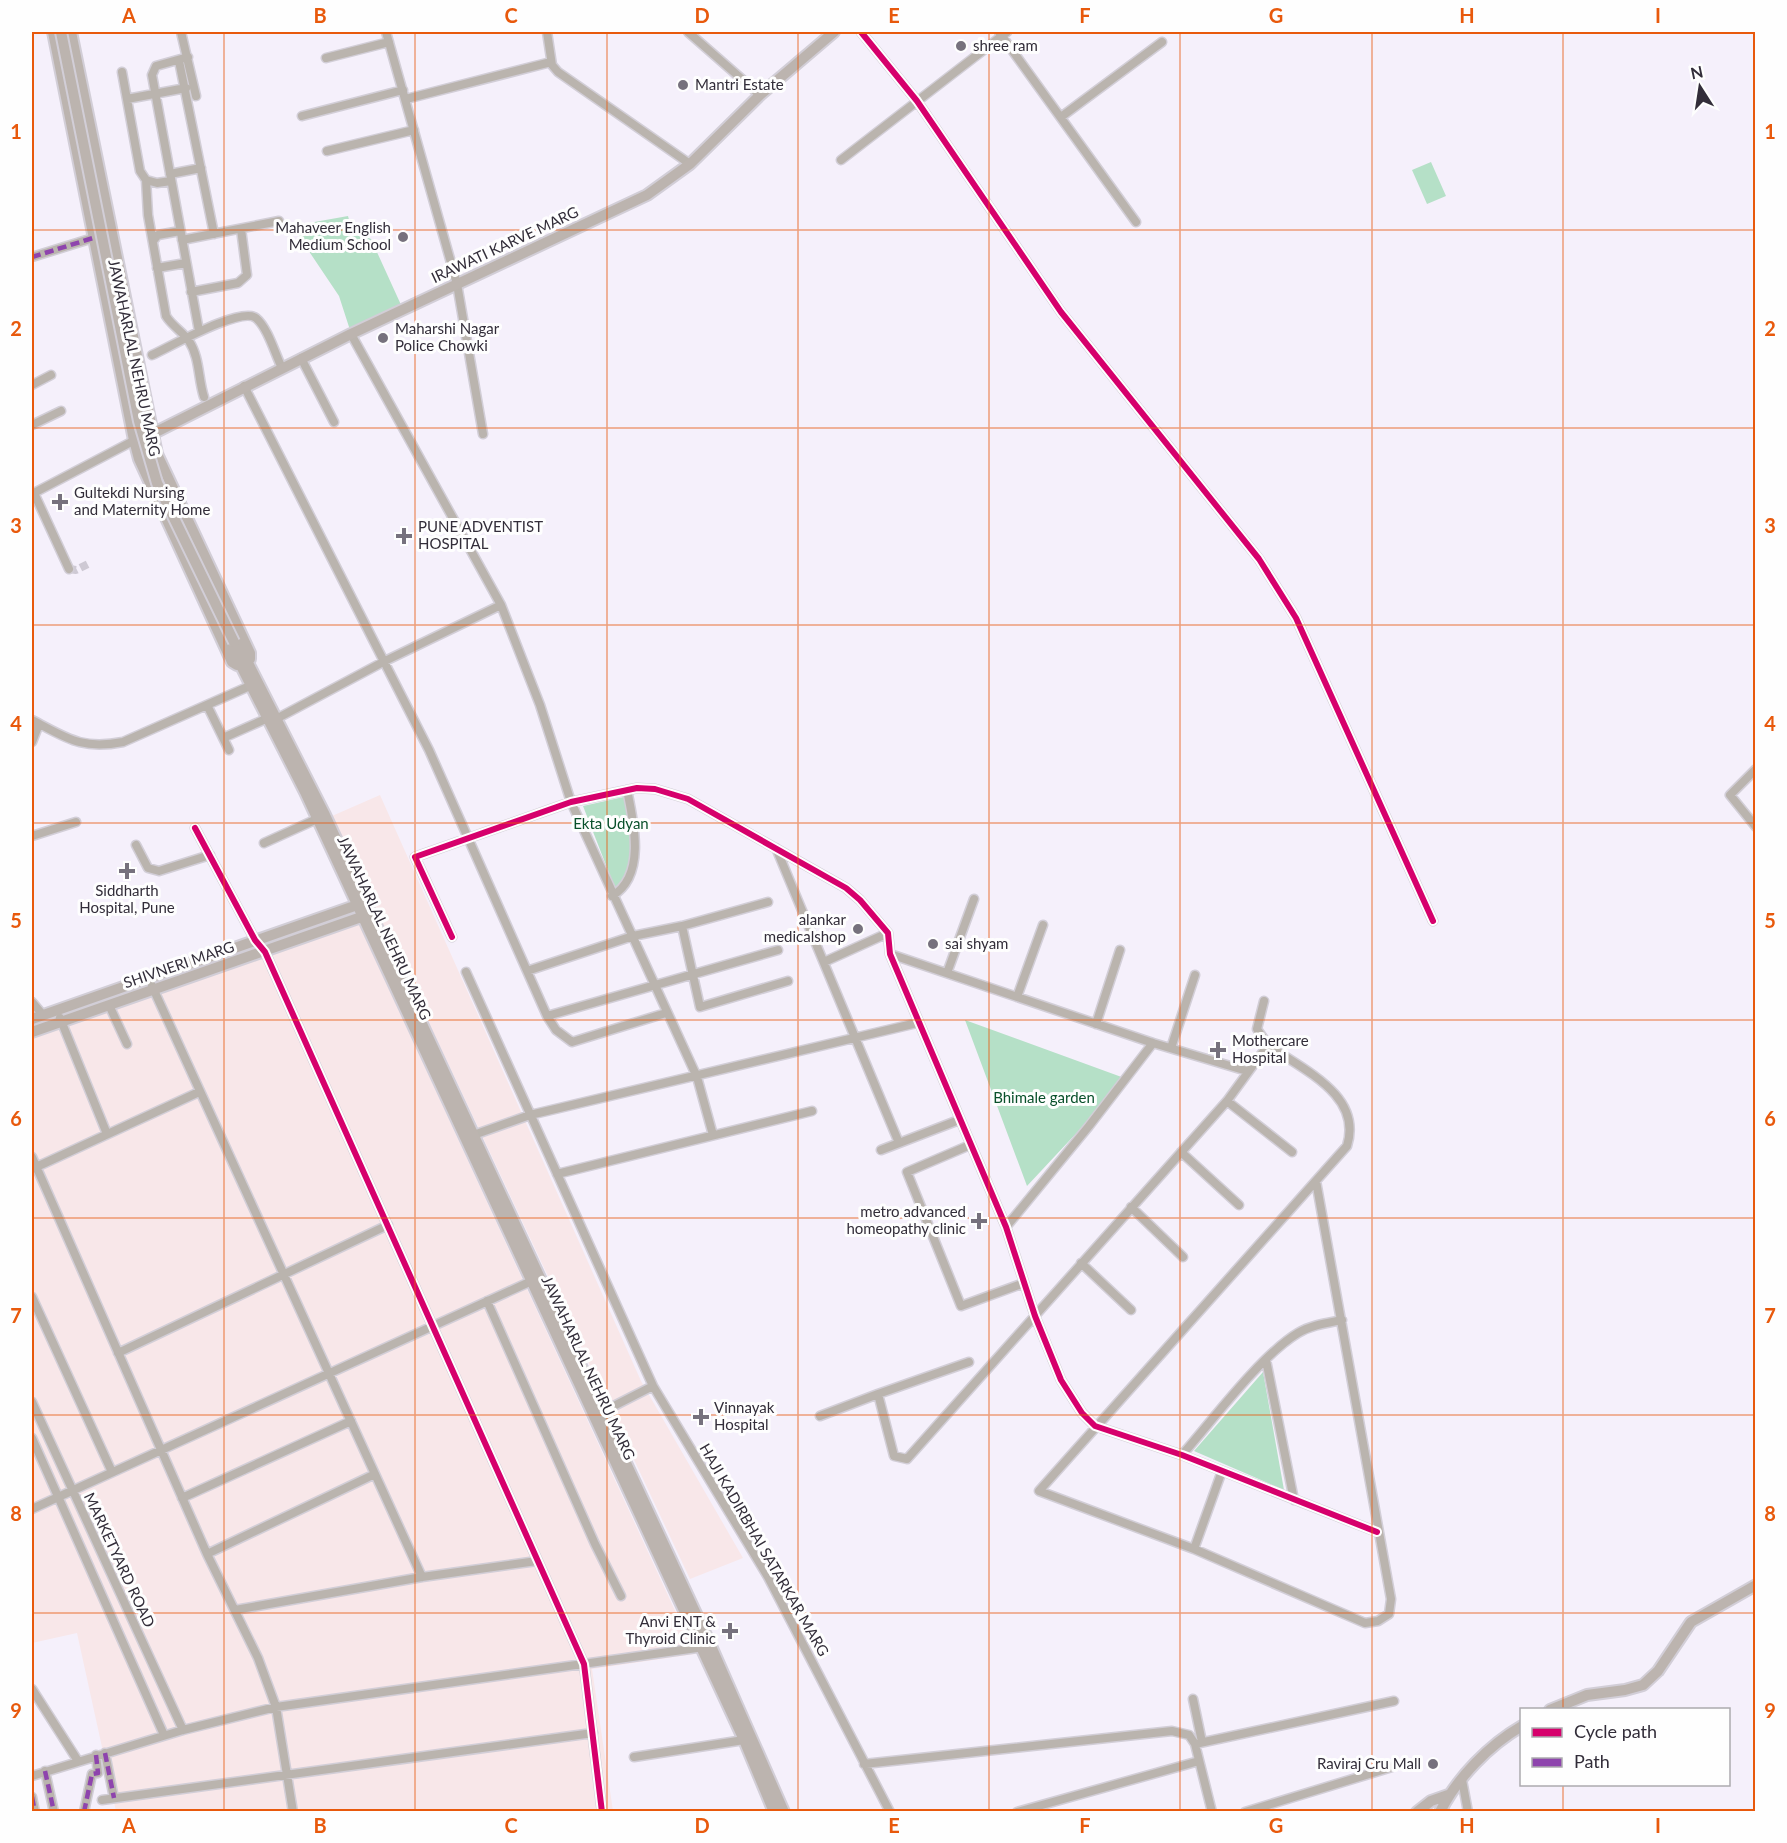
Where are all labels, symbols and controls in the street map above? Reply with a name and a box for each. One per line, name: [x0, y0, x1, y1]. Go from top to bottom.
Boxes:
text: A: [121, 3, 136, 27]
text: B: [313, 3, 327, 27]
text: C: [504, 3, 518, 27]
text: D: [694, 3, 710, 27]
text: E: [888, 3, 900, 27]
text: F: [1079, 3, 1091, 27]
text: G: [1269, 3, 1283, 27]
text: H: [1459, 3, 1475, 27]
text: I: [1655, 3, 1661, 27]
place label: shree ram: [973, 36, 1038, 54]
marker: shree ram: [954, 39, 968, 53]
north arrow: [1670, 57, 1730, 117]
text: N: [1689, 61, 1705, 82]
place label: Mantri Estate: [695, 75, 784, 93]
marker: Mantri Estate: [676, 78, 690, 92]
text: 1: [10, 119, 22, 143]
text: 1: [1764, 119, 1776, 143]
street label: IRAWATI KARVE MARG: [428, 202, 581, 286]
place label: Mahaveer English Medium School: [275, 218, 391, 253]
marker: Mahaveer English Medium School: [396, 230, 410, 244]
street label: JAWAHARLAL NEHRU MARG: [105, 258, 165, 458]
text: 2: [10, 316, 22, 340]
text: 2: [1764, 316, 1776, 340]
place label: Maharshi Nagar Police Chowki: [395, 319, 500, 354]
marker: Maharshi Nagar Police Chowki: [376, 331, 390, 345]
place label: Gultekdi Nursing and Maternity Home: [74, 483, 210, 518]
marker: Gultekdi Nursing and Maternity Home: [51, 493, 69, 511]
text: 3: [10, 513, 22, 537]
text: 3: [1764, 513, 1776, 537]
place label: PUNE ADVENTIST HOSPITAL: [418, 517, 543, 552]
marker: PUNE ADVENTIST HOSPITAL: [395, 527, 413, 545]
text: 4: [10, 711, 22, 735]
text: 4: [1764, 711, 1776, 735]
park label: Ekta Udyan: [573, 814, 649, 832]
street label: JAWAHARLAL NEHRU MARG: [334, 833, 436, 1022]
marker: Siddharth Hospital, Pune: [118, 862, 136, 880]
place label: Siddharth Hospital, Pune: [79, 881, 175, 916]
text: 5: [10, 908, 22, 932]
text: 5: [1764, 908, 1776, 932]
place label: alankar medicalshop: [764, 910, 847, 945]
marker: alankar medicalshop: [851, 922, 865, 936]
place label: sai shyam: [945, 934, 1008, 952]
street label: SHIVNERI MARG: [121, 937, 236, 991]
marker: sai shyam: [926, 937, 940, 951]
place label: Mothercare Hospital: [1232, 1031, 1309, 1066]
marker: Mothercare Hospital: [1209, 1041, 1227, 1059]
park label: Bhimale garden: [993, 1088, 1095, 1106]
text: 6: [10, 1106, 22, 1130]
text: 6: [1764, 1106, 1776, 1130]
place label: metro advanced homeopathy clinic: [846, 1202, 966, 1237]
marker: metro advanced homeopathy clinic: [970, 1212, 988, 1230]
street label: JAWAHARLAL NEHRU MARG: [538, 1273, 640, 1462]
text: 7: [10, 1303, 22, 1327]
text: 7: [1764, 1303, 1776, 1327]
place label: Vinnayak Hospital: [714, 1398, 775, 1433]
marker: Vinnayak Hospital: [692, 1408, 710, 1426]
street label: HAJI KADIRBHAI SATARKAR MARG: [696, 1440, 833, 1659]
street label: MARKETYARD ROAD: [81, 1489, 159, 1630]
text: 8: [10, 1501, 22, 1525]
text: 8: [1764, 1501, 1776, 1525]
place label: Anvi ENT & Thyroid Clinic: [626, 1612, 716, 1647]
marker: Anvi ENT & Thyroid Clinic: [721, 1622, 739, 1640]
text: 9: [10, 1698, 22, 1722]
text: 9: [1764, 1698, 1776, 1722]
legend: [1520, 1708, 1730, 1786]
text: Cycle path: [1574, 1720, 1657, 1742]
text: Path: [1574, 1750, 1610, 1772]
place label: Raviraj Cru Mall: [1317, 1754, 1421, 1772]
marker: Raviraj Cru Mall: [1426, 1757, 1440, 1771]
text: A: [121, 1813, 136, 1837]
text: B: [313, 1813, 327, 1837]
text: C: [504, 1813, 518, 1837]
text: D: [694, 1813, 710, 1837]
text: E: [888, 1813, 900, 1837]
text: F: [1079, 1813, 1091, 1837]
text: G: [1269, 1813, 1283, 1837]
text: H: [1459, 1813, 1475, 1837]
text: I: [1655, 1813, 1661, 1837]

